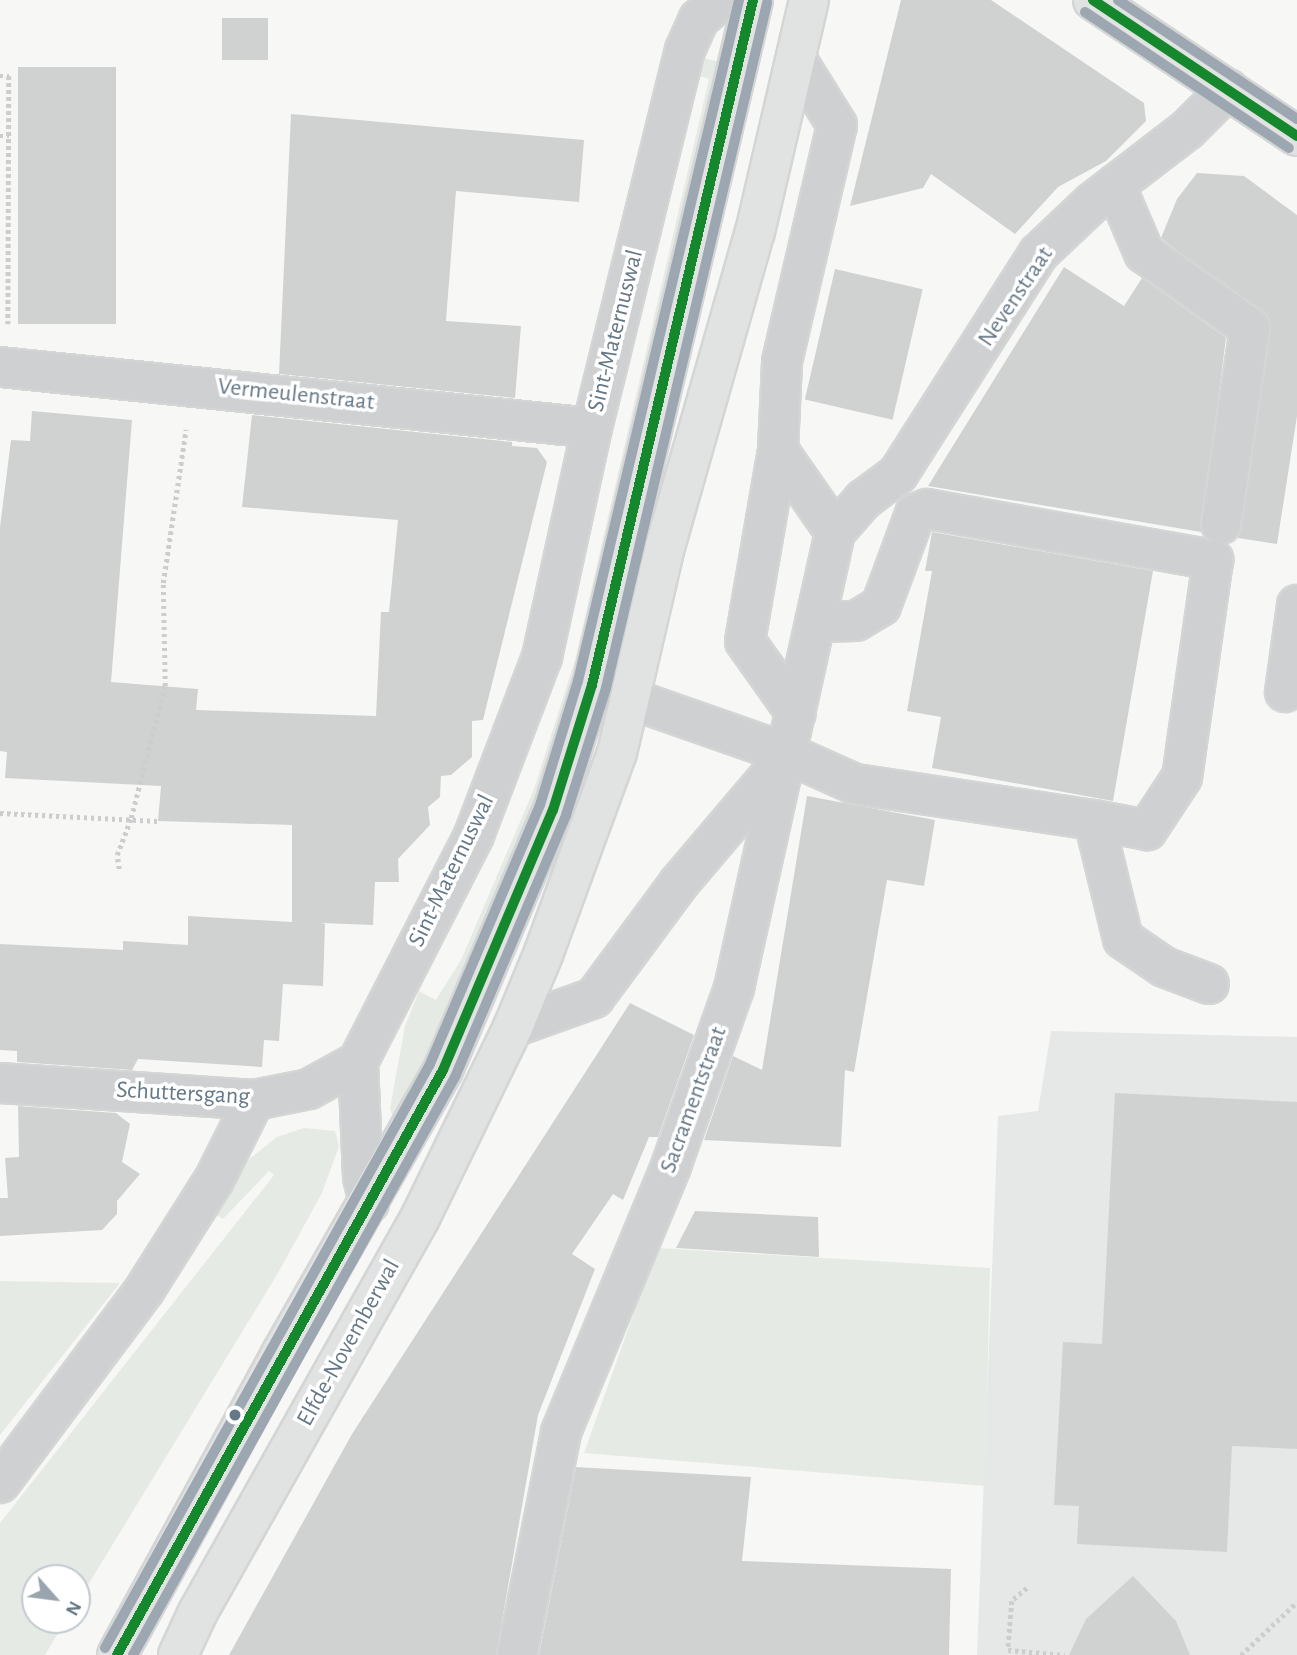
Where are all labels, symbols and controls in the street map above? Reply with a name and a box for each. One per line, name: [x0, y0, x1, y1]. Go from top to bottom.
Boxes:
street label: Nevenstraat: [972, 242, 1060, 352]
street label: Sint-Maternuswal: [582, 247, 650, 415]
street label: Vermeulenstraat: [216, 372, 376, 418]
street label: Sint-Maternuswal: [403, 790, 501, 952]
street label: Sacramentstraat: [654, 1023, 734, 1177]
street label: Schuttersgang: [115, 1076, 251, 1112]
street label: Elfde-Novemberwal: [291, 1255, 407, 1431]
unlabelled marker: [228, 1408, 242, 1422]
north arrow: [21, 1564, 91, 1634]
text: N: [62, 1598, 85, 1618]

